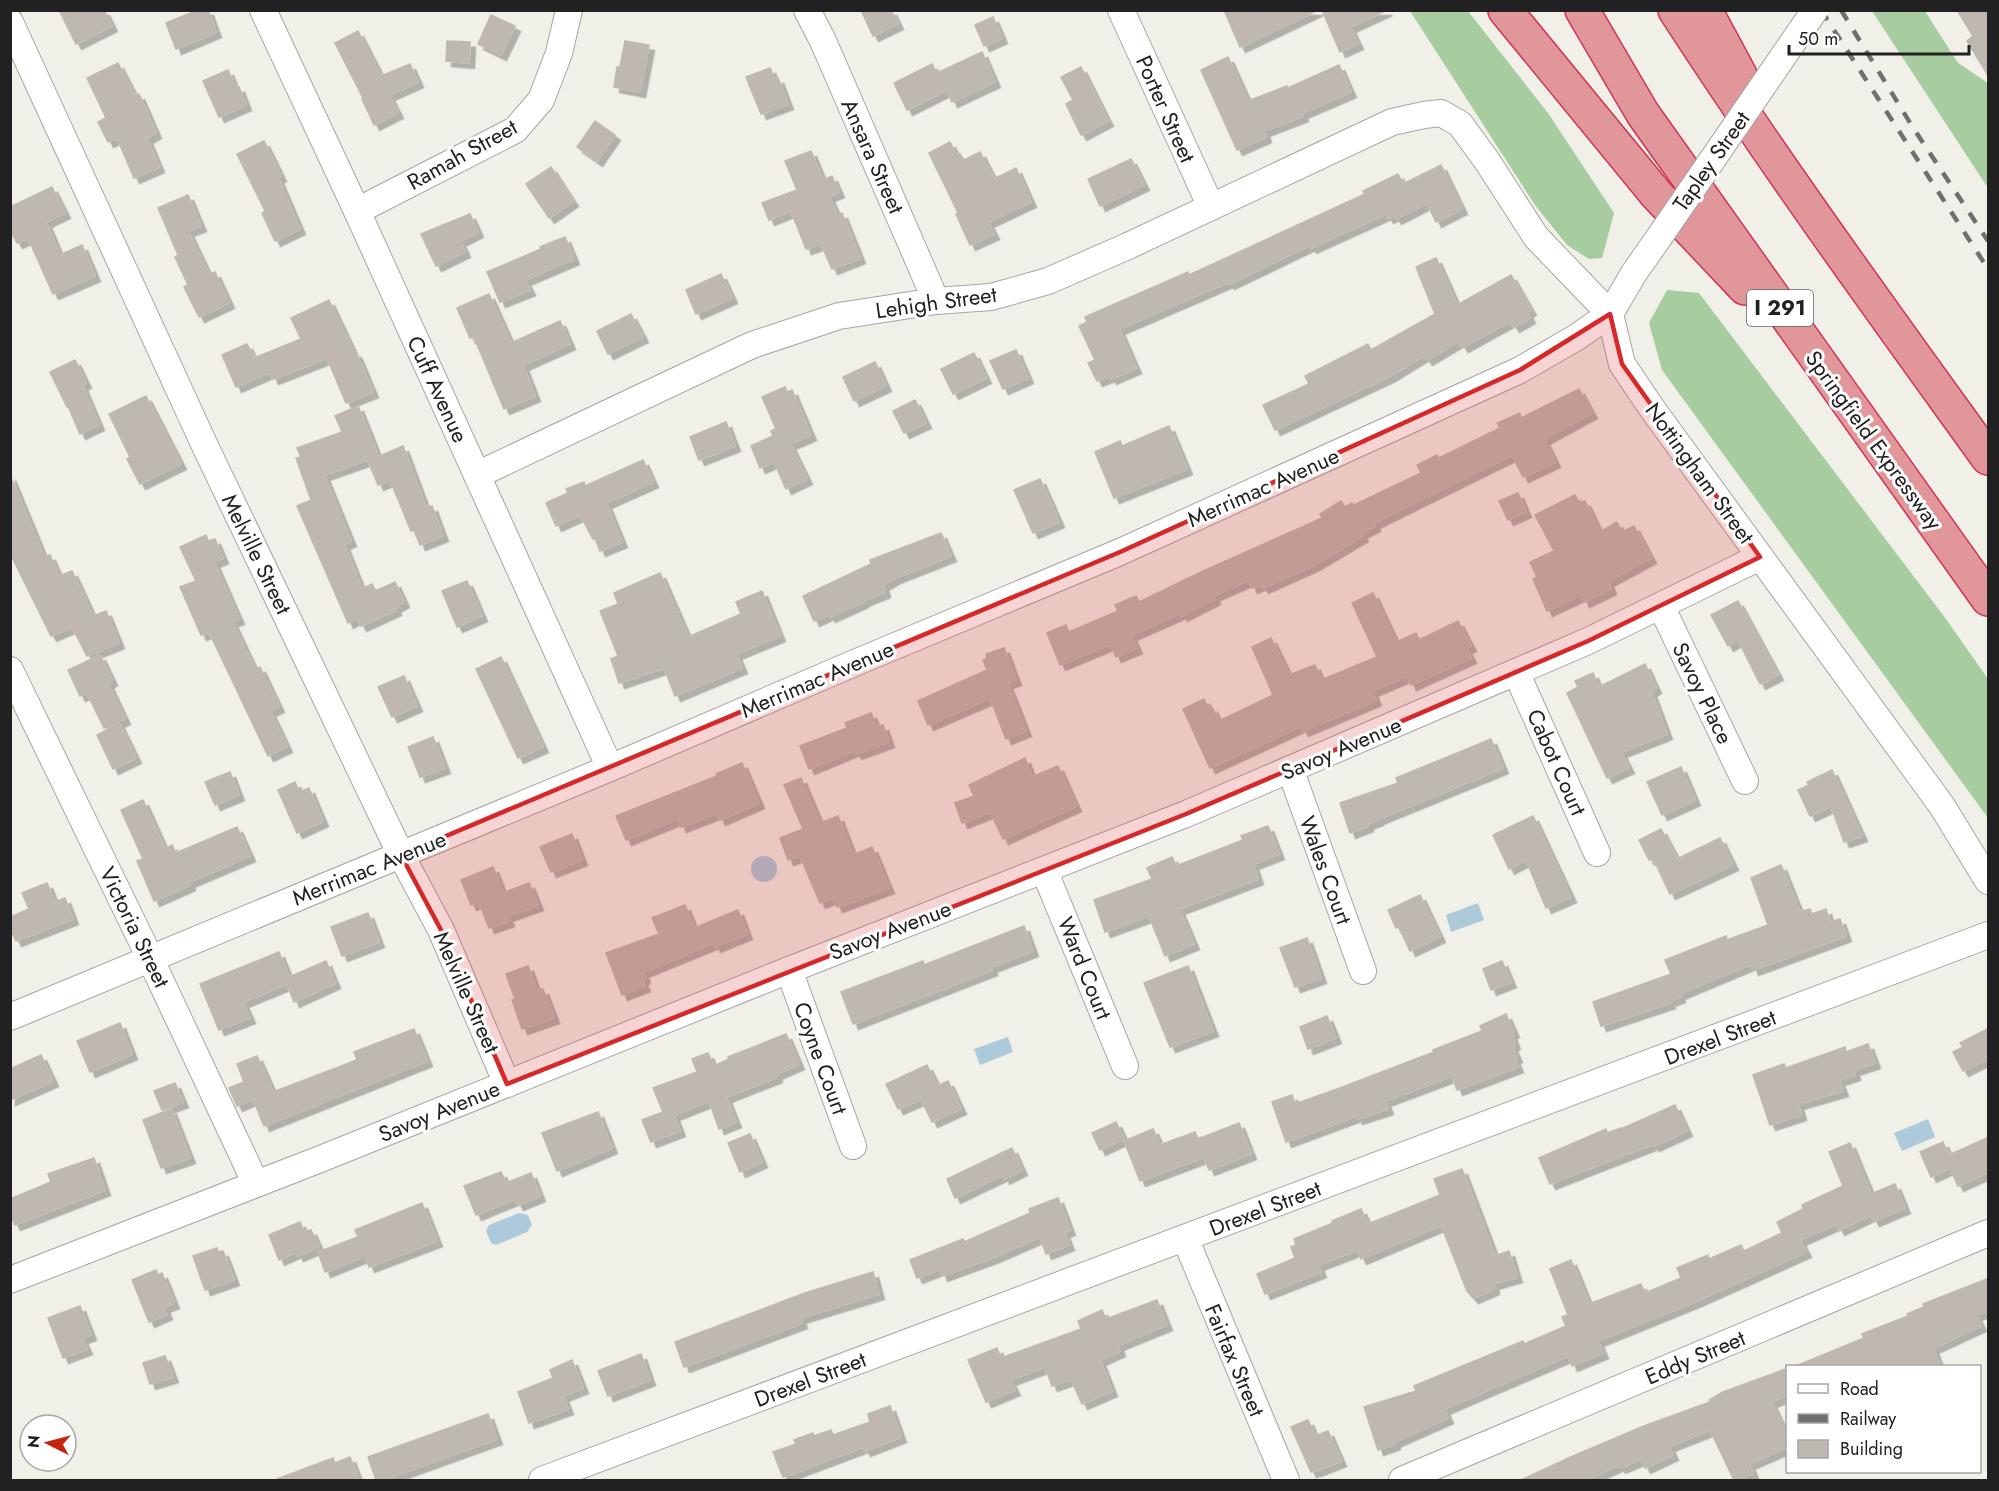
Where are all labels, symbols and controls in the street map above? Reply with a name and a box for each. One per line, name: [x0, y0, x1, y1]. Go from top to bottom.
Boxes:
scale bar: [1789, 18, 1969, 56]
text: 50 m: [1798, 26, 1838, 52]
street label: Porter Street: [1128, 50, 1204, 168]
street label: Ansara Street: [833, 93, 913, 219]
street label: Tapley Street: [1665, 104, 1758, 218]
street label: Ramah Street: [401, 110, 523, 197]
street label: Lehigh Street: [874, 278, 999, 326]
road number: I 291: [1747, 290, 1813, 326]
street label: Cuff Avenue: [399, 330, 477, 448]
street label: Springfield Expressway: [1798, 344, 1950, 536]
street label: Nottingham Street: [1638, 396, 1763, 551]
street label: Merrimac Avenue: [1182, 439, 1344, 535]
street label: Melville Street: [214, 488, 300, 620]
street label: Merrimac Avenue: [736, 632, 898, 726]
street label: Savoy Place: [1665, 637, 1741, 749]
street label: Cabot Court: [1519, 704, 1595, 821]
street label: Savoy Avenue: [1276, 708, 1406, 788]
street label: Wales Court: [1292, 811, 1361, 929]
street label: Merrimac Avenue: [287, 823, 451, 913]
street label: Victoria Street: [92, 861, 178, 994]
street label: Savoy Avenue: [824, 892, 956, 968]
street label: Ward Court: [1050, 912, 1120, 1025]
street label: Melville Street: [426, 926, 508, 1059]
street label: Coyne Court: [786, 997, 856, 1119]
street label: Drexel Street: [1659, 1001, 1781, 1073]
street label: Savoy Avenue: [373, 1072, 505, 1150]
street label: Drexel Street: [1204, 1172, 1326, 1244]
street label: Fairfax Street: [1197, 1299, 1273, 1422]
street label: Eddy Street: [1640, 1321, 1751, 1392]
street label: Drexel Street: [749, 1343, 871, 1415]
legend: [1786, 1365, 1981, 1473]
text: Road: [1840, 1376, 1879, 1402]
text: Railway: [1840, 1406, 1896, 1432]
north arrow: [18, 1413, 78, 1473]
text: N: [21, 1434, 46, 1449]
text: Building: [1840, 1436, 1903, 1462]

